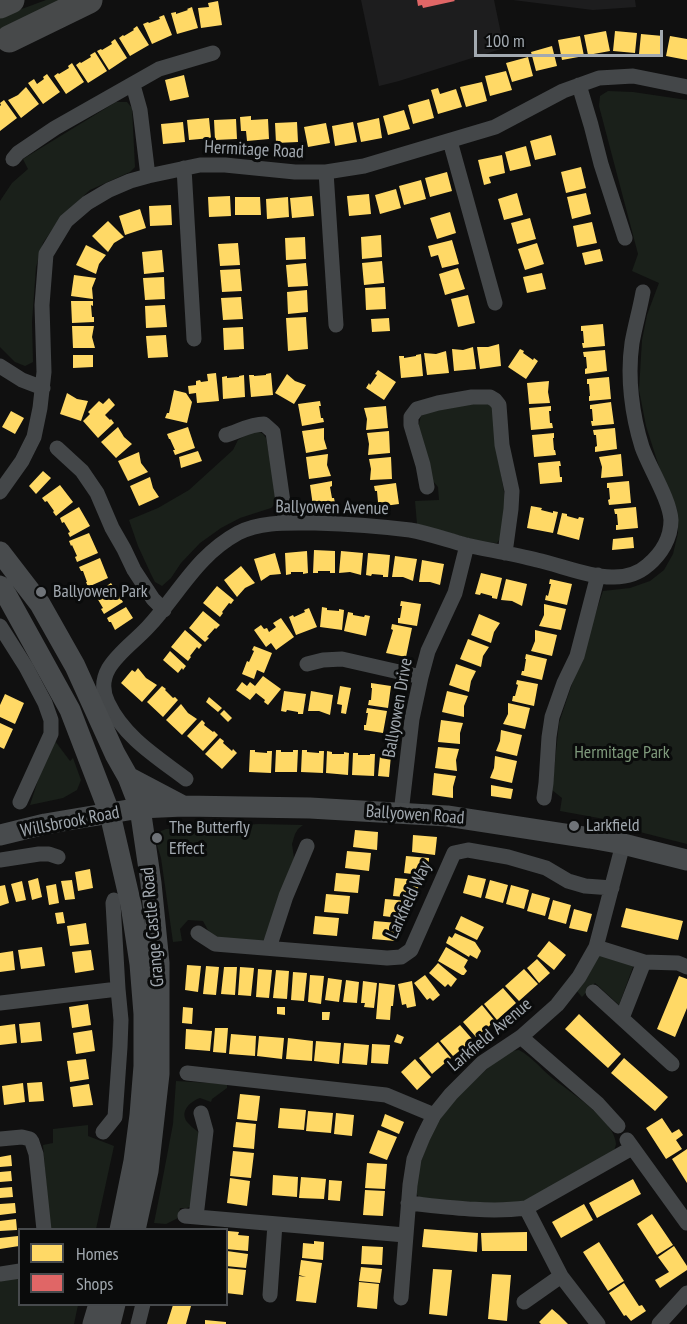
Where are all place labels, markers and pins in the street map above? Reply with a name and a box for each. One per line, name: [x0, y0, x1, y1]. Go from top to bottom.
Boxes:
place label: Ballyowen Park: [53, 581, 148, 603]
marker: Ballyowen Park: [34, 585, 48, 599]
place label: Larkfield: [586, 815, 640, 837]
place label: The Butterfly Effect: [169, 817, 250, 860]
marker: Larkfield: [567, 819, 581, 833]
marker: The Butterfly Effect: [150, 831, 164, 845]

